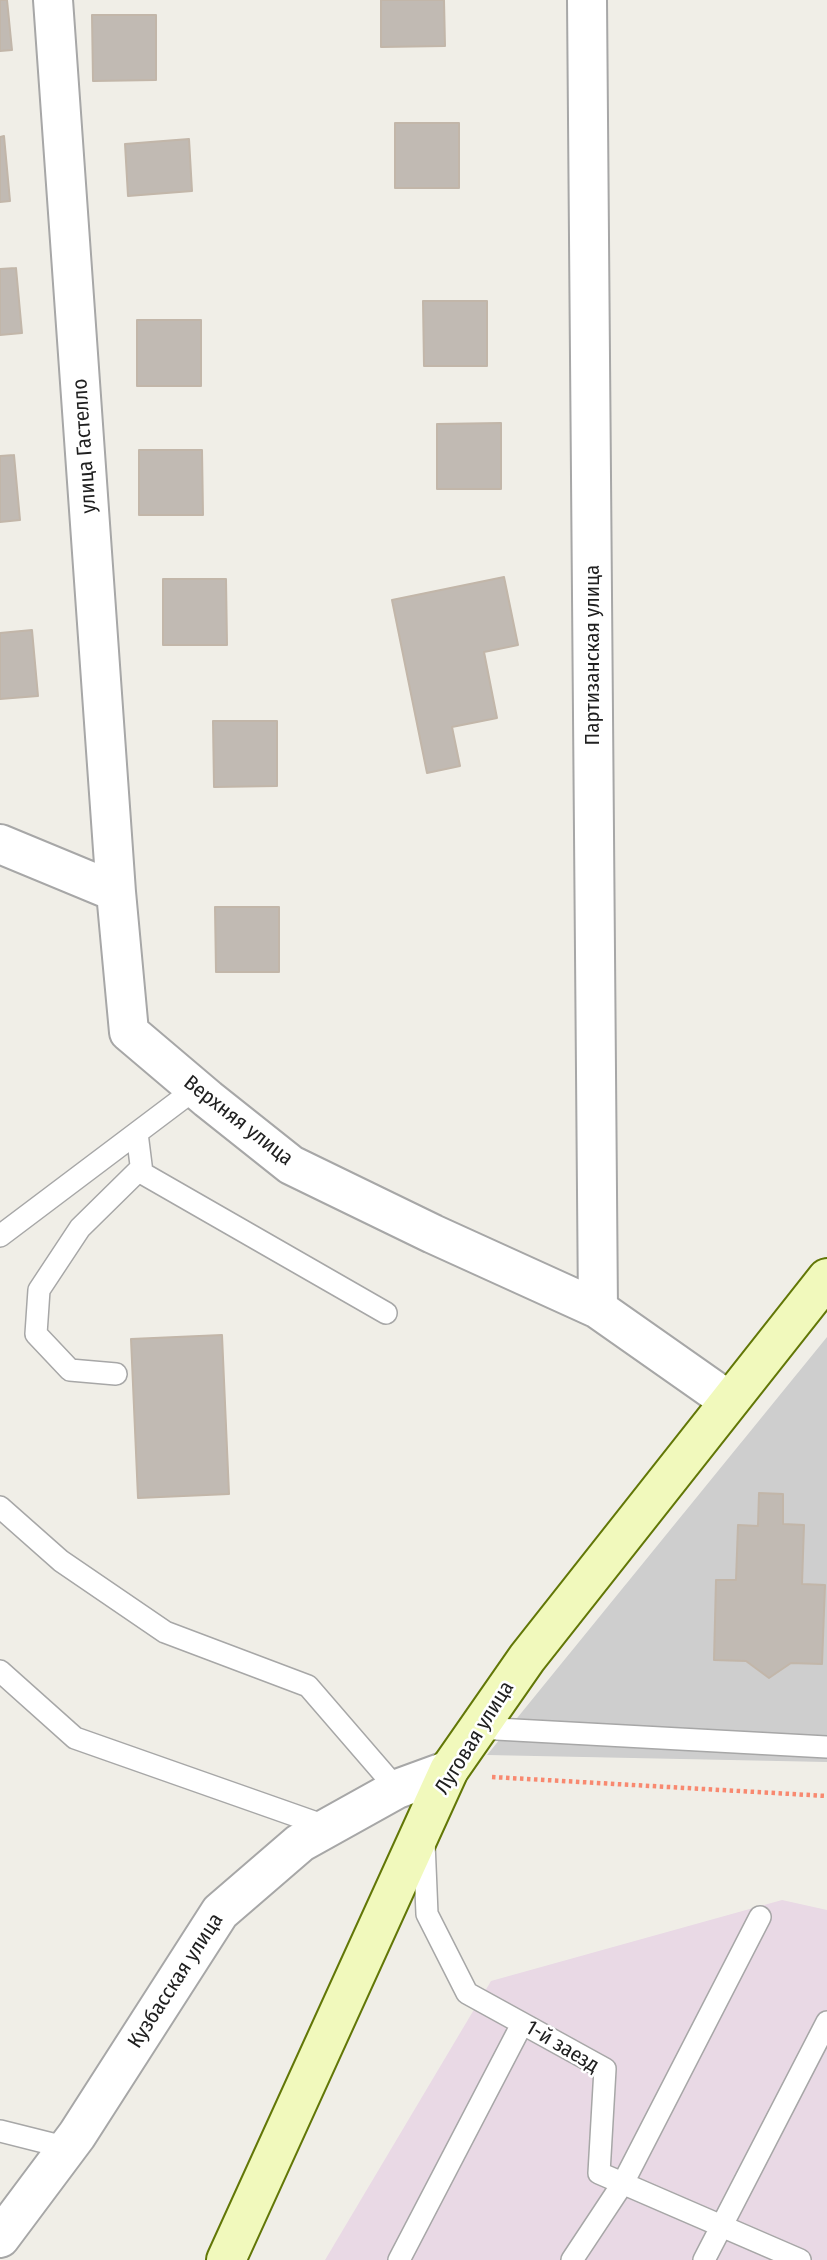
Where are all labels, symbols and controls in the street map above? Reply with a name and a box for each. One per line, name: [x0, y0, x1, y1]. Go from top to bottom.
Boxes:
street label: улица Гастелло: [68, 378, 102, 514]
street label: Партизанская улица: [580, 565, 606, 745]
street label: Верхняя улица: [178, 1071, 298, 1171]
street label: Луговая улица: [430, 1677, 520, 1799]
street label: Кузбасская улица: [123, 1909, 229, 2053]
street label: 1-й заезд: [521, 2015, 603, 2079]

